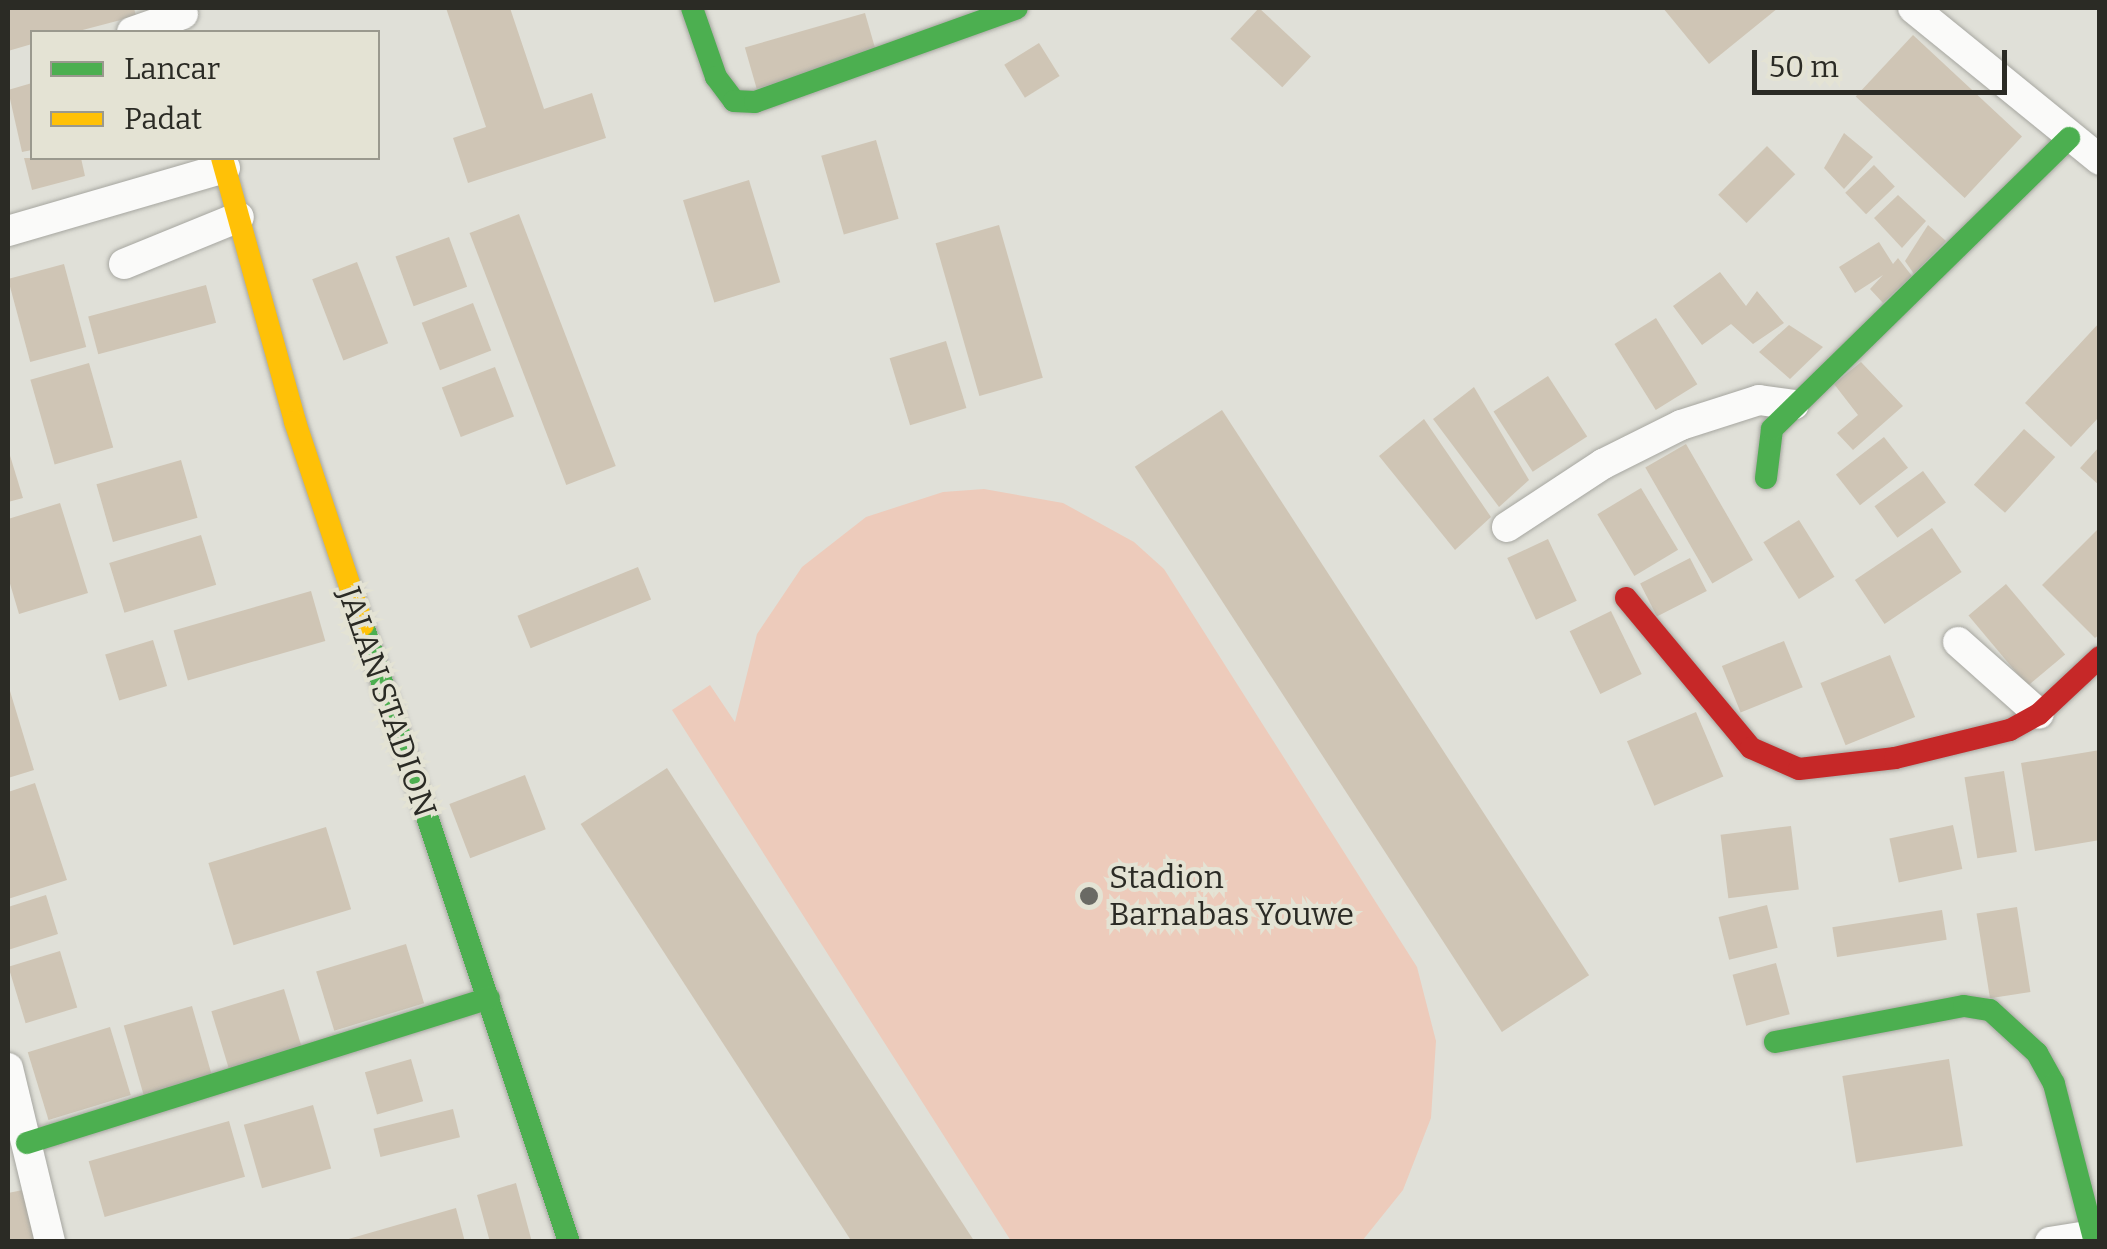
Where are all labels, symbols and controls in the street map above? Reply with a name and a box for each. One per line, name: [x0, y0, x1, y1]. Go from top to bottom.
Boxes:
legend: [30, 30, 380, 160]
scale bar: [1757, 30, 2012, 92]
text: 50 m: [1769, 49, 1839, 85]
text: Lancar: [124, 51, 220, 87]
text: Padat: [124, 101, 202, 137]
street label: JALAN STADION: [330, 582, 444, 822]
place label: Stadion Barnabas Youwe: [1109, 859, 1354, 934]
marker: Stadion Barnabas Youwe: [1078, 885, 1100, 907]

